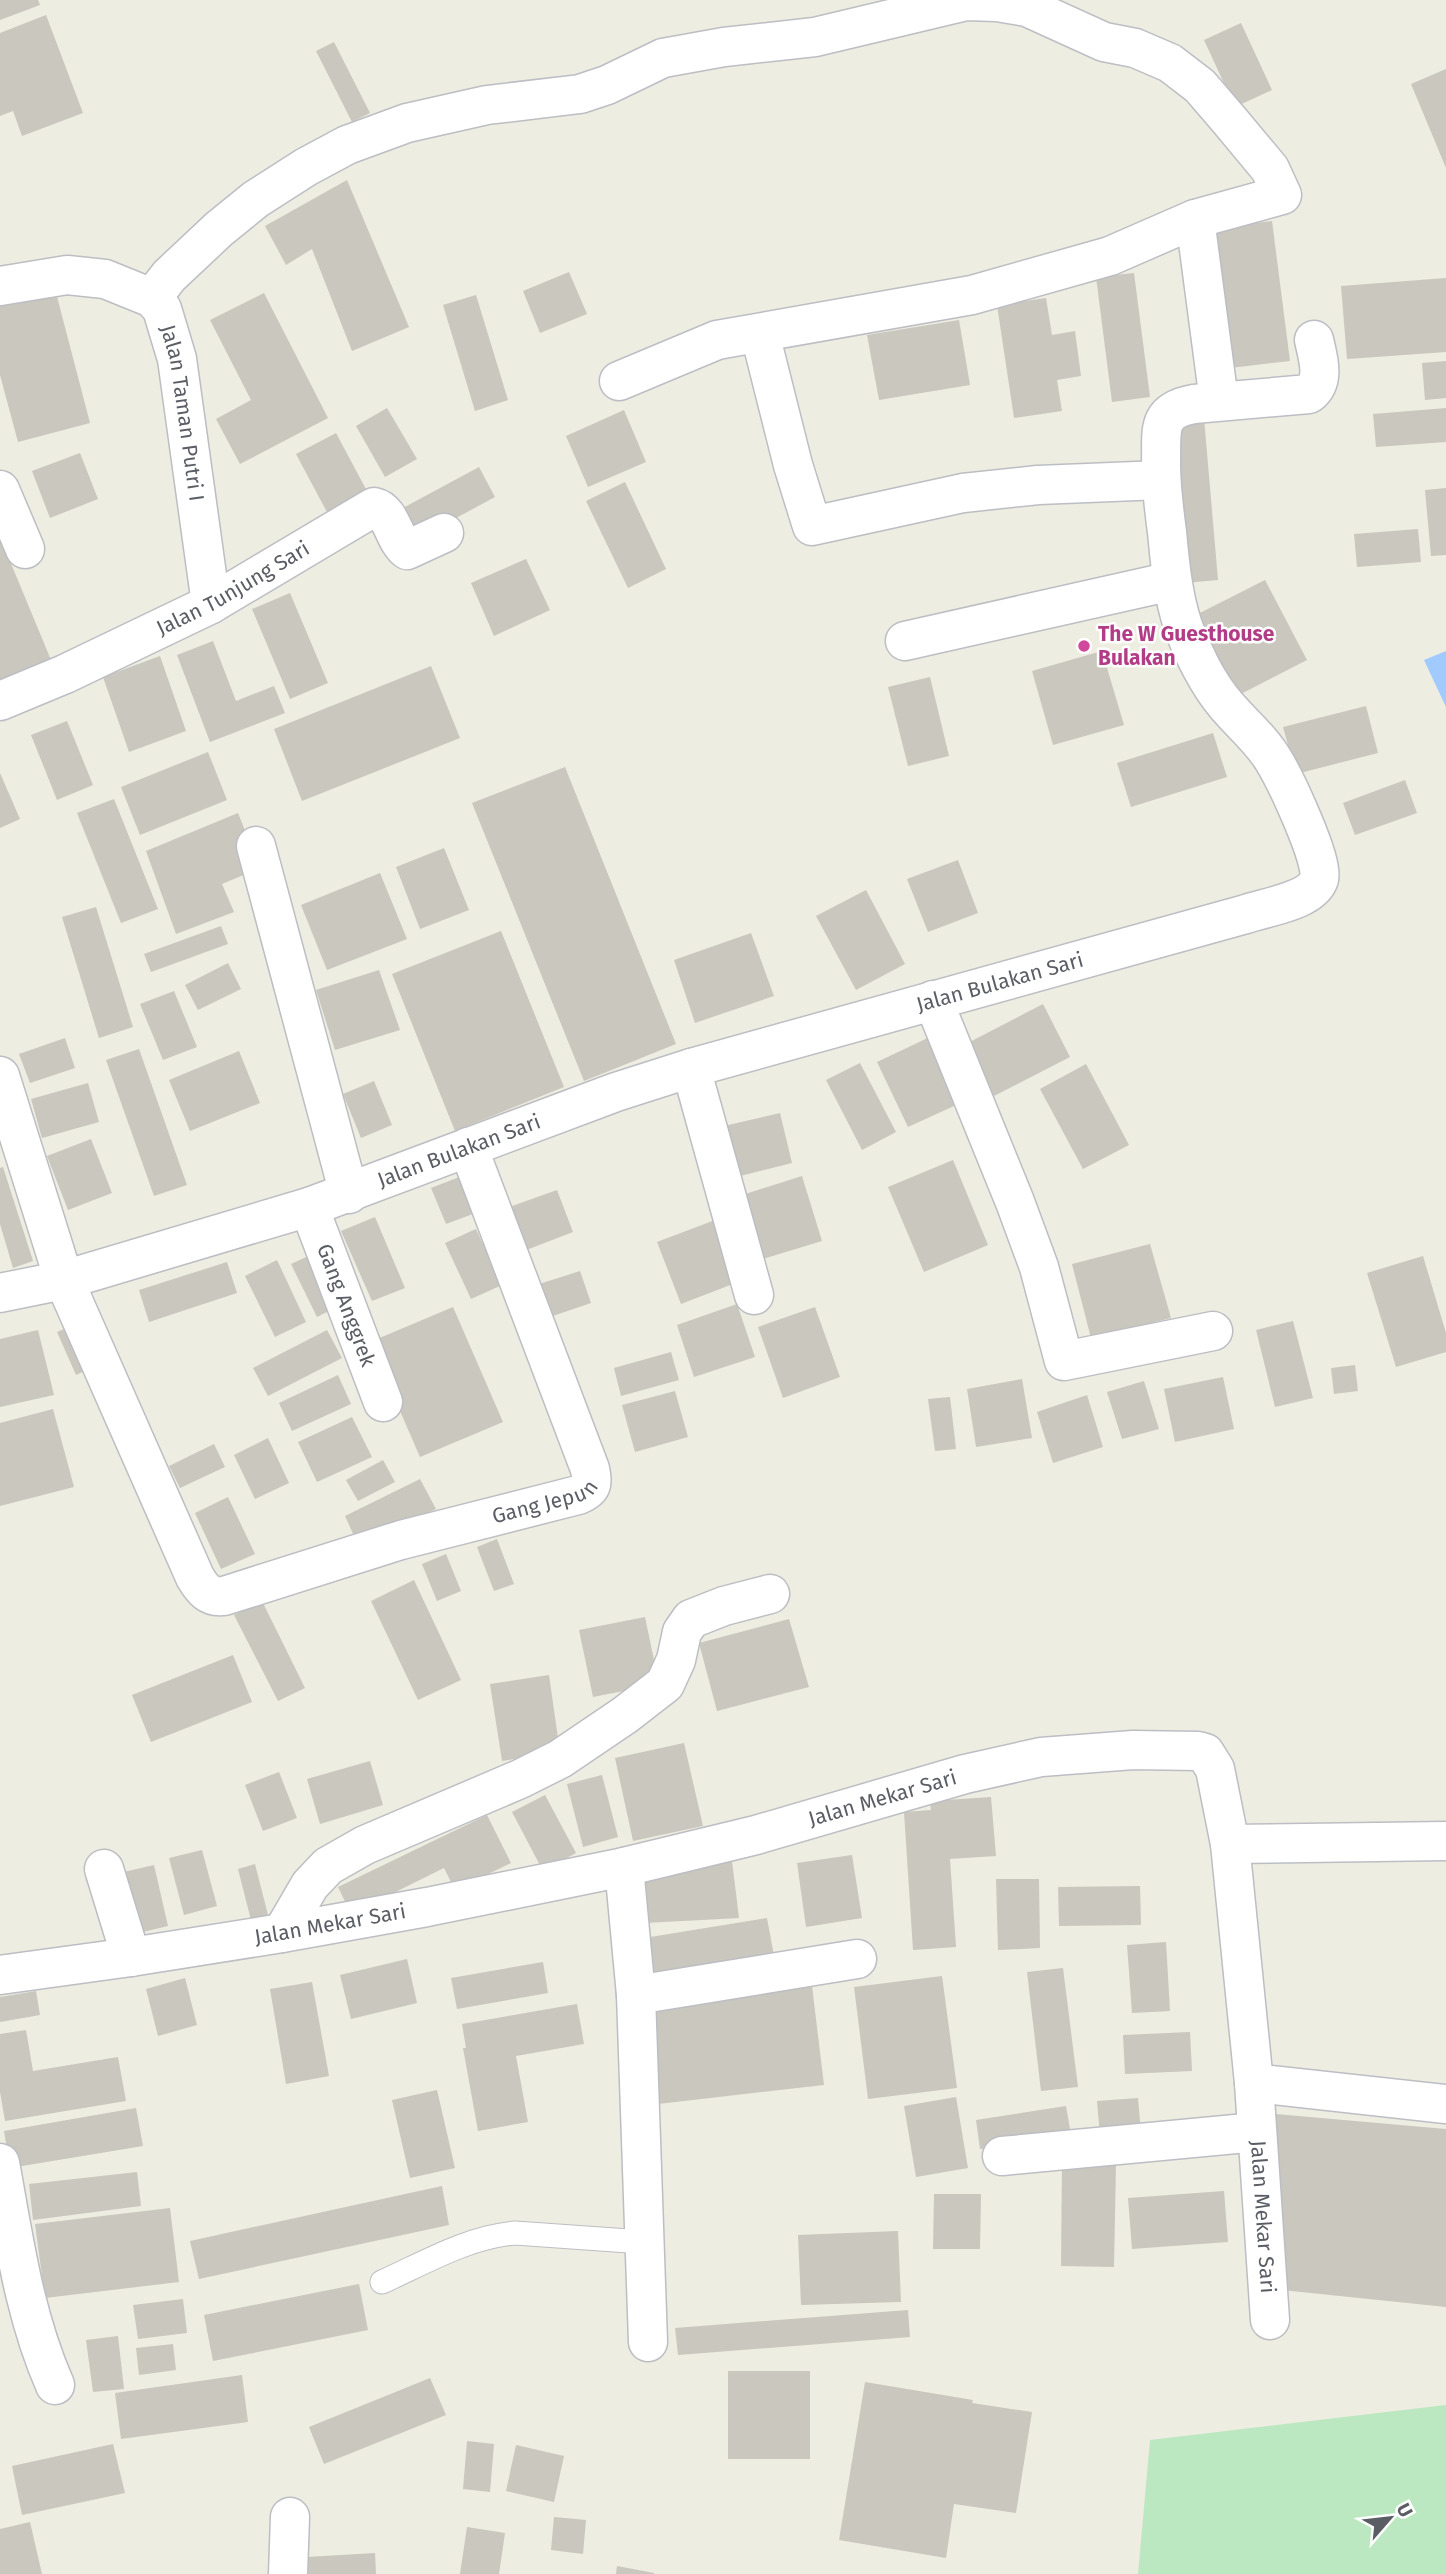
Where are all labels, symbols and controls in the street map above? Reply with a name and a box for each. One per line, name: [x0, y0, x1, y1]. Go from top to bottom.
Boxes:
street label: Jalan Taman Putri I: [154, 321, 210, 503]
street label: Jalan Tunjung Sari: [152, 535, 314, 641]
place label: The W Guesthouse Bulakan: [1098, 621, 1275, 671]
marker: The W Guesthouse Bulakan: [1076, 638, 1092, 654]
street label: Jalan Bulakan Sari: [913, 947, 1086, 1018]
street label: Jalan Bulakan Sari: [374, 1108, 544, 1193]
street label: Gang Anggrek: [311, 1240, 381, 1371]
street label: Gang Jepun: [489, 1475, 604, 1529]
street label: Jalan Mekar Sari: [805, 1764, 960, 1832]
street label: Jalan Mekar Sari: [253, 1898, 408, 1950]
street label: Jalan Mekar Sari: [1245, 2139, 1281, 2294]
north arrow: [1355, 2483, 1425, 2553]
text: U: [1392, 2499, 1418, 2521]

